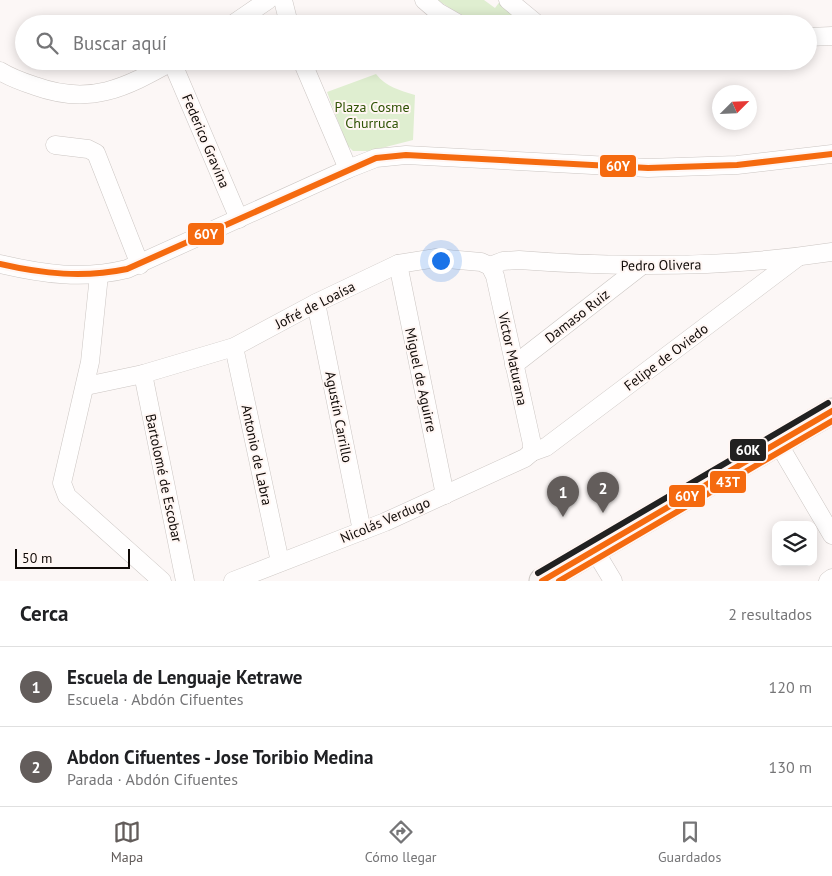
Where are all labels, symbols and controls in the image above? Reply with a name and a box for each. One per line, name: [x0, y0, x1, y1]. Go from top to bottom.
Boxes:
search box: [15, 15, 817, 70]
icon: search: [33, 29, 61, 57]
text: Buscar aquí: [73, 31, 167, 55]
north arrow: [712, 85, 757, 130]
street label: Federico Gravina: [178, 91, 234, 191]
park label: Plaza Cosme Churruca: [334, 98, 410, 132]
line badge: 60Y: [599, 154, 637, 178]
text: 60Y: [606, 157, 631, 175]
line badge: 60Y: [187, 222, 225, 246]
text: 60Y: [194, 225, 219, 243]
your location: [428, 248, 454, 274]
street label: Pedro Olivera: [620, 255, 702, 275]
street label: Jofré de Loaísa: [271, 277, 358, 333]
street label: Damaso Ruiz: [541, 285, 613, 347]
street label: Víctor Maturana: [494, 310, 532, 407]
street label: Felipe de Oviedo: [620, 319, 712, 395]
street label: Miguel de Aguirre: [401, 326, 441, 434]
street label: Agustín Carrillo: [321, 370, 357, 464]
street label: Antonio de Labra: [238, 403, 276, 507]
street label: Bartolomé de Escobar: [142, 412, 186, 544]
line badge: 60K: [729, 438, 767, 462]
text: 60K: [736, 441, 761, 459]
line badge: 43T: [709, 470, 747, 494]
pin: 2: [587, 472, 619, 513]
text: 43T: [716, 473, 740, 491]
pin: 1: [547, 476, 579, 517]
line badge: 60Y: [668, 484, 706, 508]
text: 60Y: [675, 487, 700, 505]
street label: Nicolás Verdugo: [337, 493, 433, 547]
map controls: [772, 521, 817, 566]
button: layers: [772, 521, 817, 566]
scale bar: [15, 546, 130, 569]
text: 50 m: [22, 549, 52, 567]
text: Cerca: [20, 600, 69, 627]
text: 2 resultados: [728, 604, 812, 624]
text: Escuela de Lenguaje Ketrawe: [67, 665, 302, 689]
text: 1: [31, 677, 41, 697]
text: 120 m: [769, 677, 812, 697]
text: Escuela · Abdón Cifuentes: [67, 689, 244, 709]
text: Abdon Cifuentes - Jose Toribio Medina: [67, 745, 373, 769]
text: 2: [31, 757, 41, 777]
text: 130 m: [769, 757, 812, 777]
text: Parada · Abdón Cifuentes: [67, 769, 238, 789]
tab: Mapa: [111, 818, 143, 866]
tab: Cómo llegar: [365, 818, 437, 866]
tab: Guardados: [658, 818, 721, 866]

